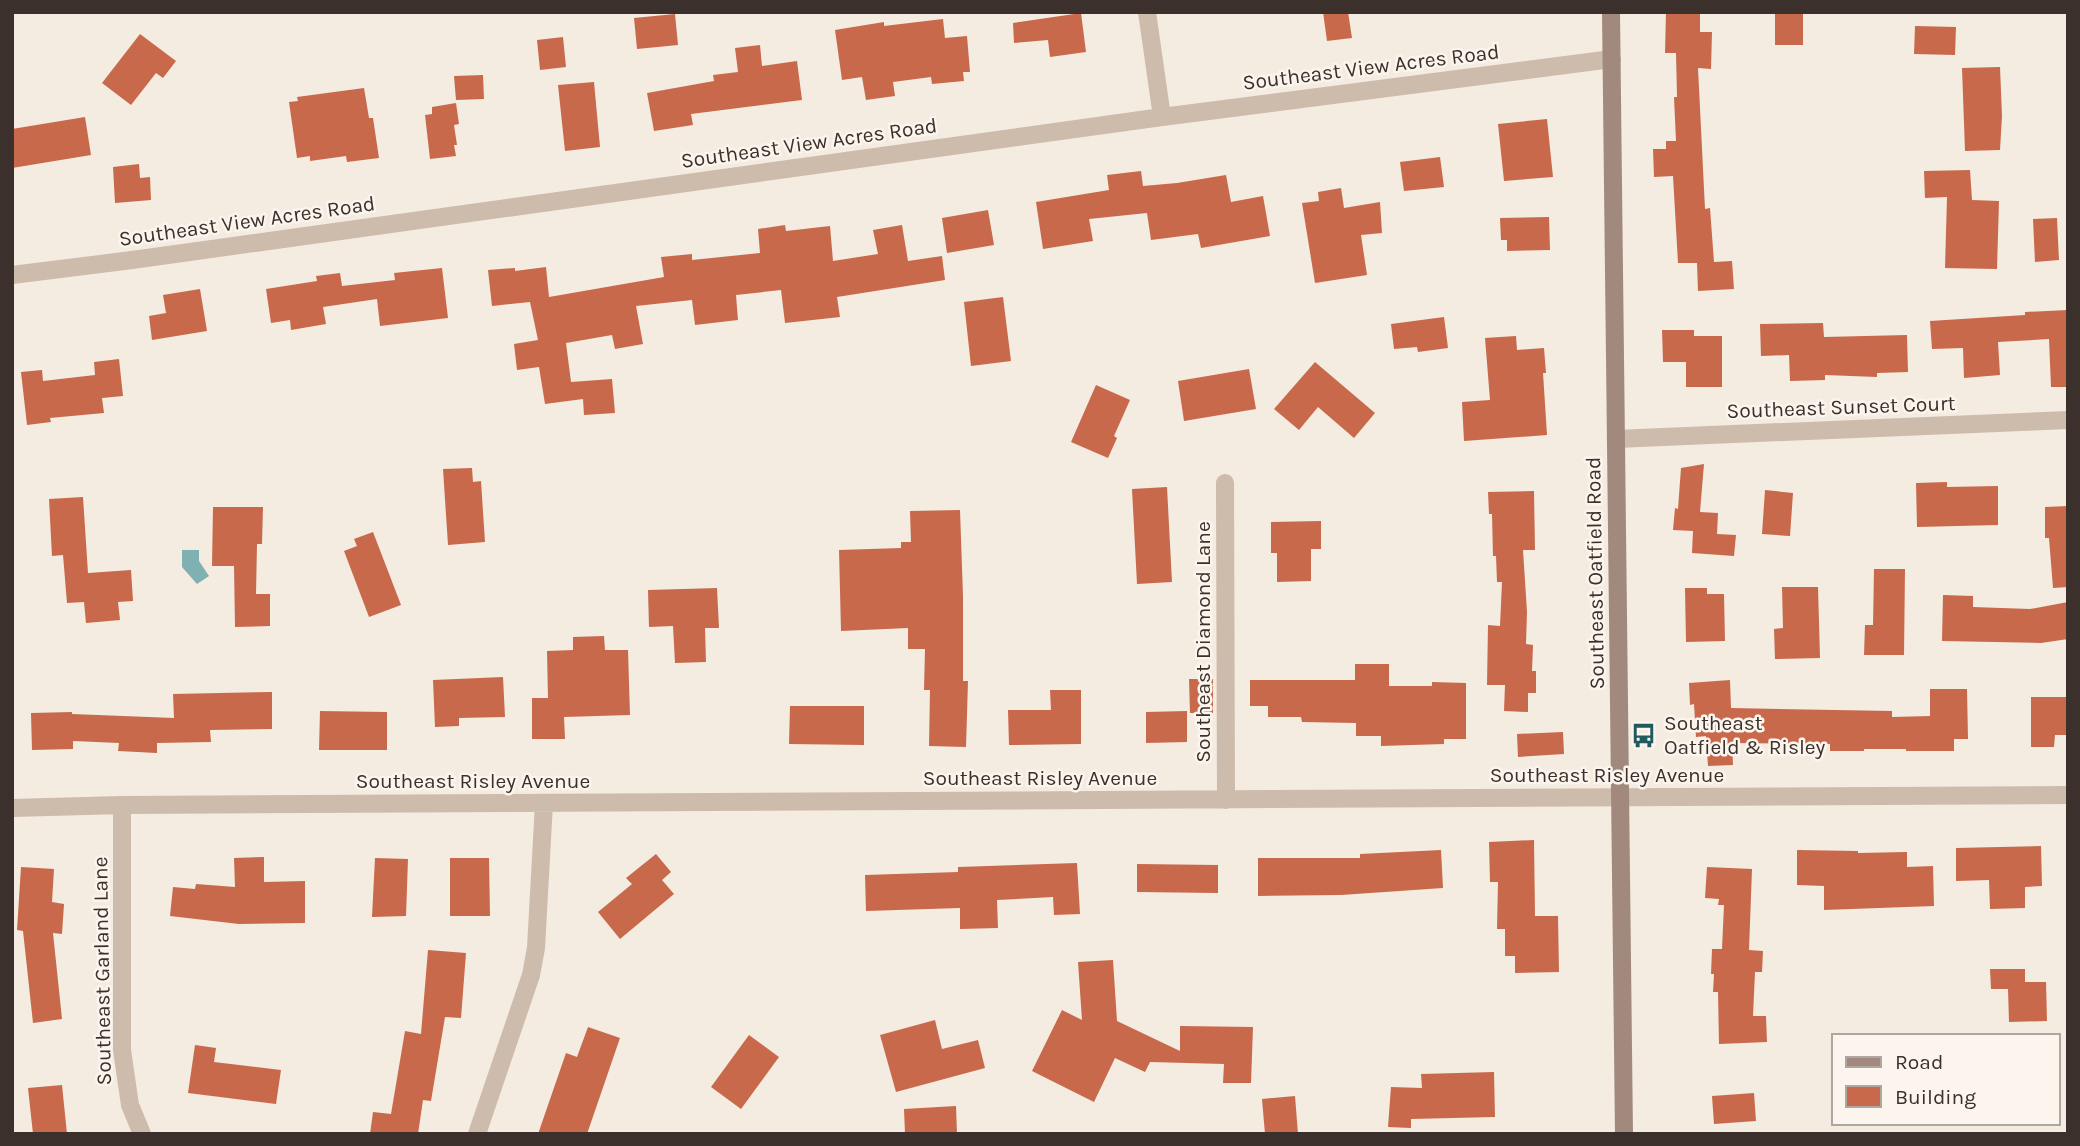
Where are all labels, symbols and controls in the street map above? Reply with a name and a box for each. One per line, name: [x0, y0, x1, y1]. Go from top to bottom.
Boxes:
street label: Southeast View Acres Road: [1241, 39, 1501, 95]
street label: Southeast View Acres Road: [679, 113, 939, 173]
street label: Southeast View Acres Road: [117, 191, 377, 251]
street label: Southeast Sunset Court: [1726, 391, 1956, 423]
street label: Southeast Oatfield Road: [1581, 456, 1609, 690]
street label: Southeast Diamond Lane: [1191, 521, 1215, 763]
place label: Southeast Oatfield & Risley: [1664, 711, 1826, 759]
bus stop icon: Southeast Oatfield & Risley: [1630, 721, 1658, 749]
street label: Southeast Risley Avenue: [1490, 763, 1724, 787]
street label: Southeast Risley Avenue: [923, 766, 1157, 790]
street label: Southeast Risley Avenue: [356, 769, 590, 793]
street label: Southeast Garland Lane: [88, 856, 116, 1086]
legend: [1832, 1034, 2059, 1125]
text: Road: [1895, 1050, 1943, 1074]
text: Building: [1895, 1085, 1976, 1109]

